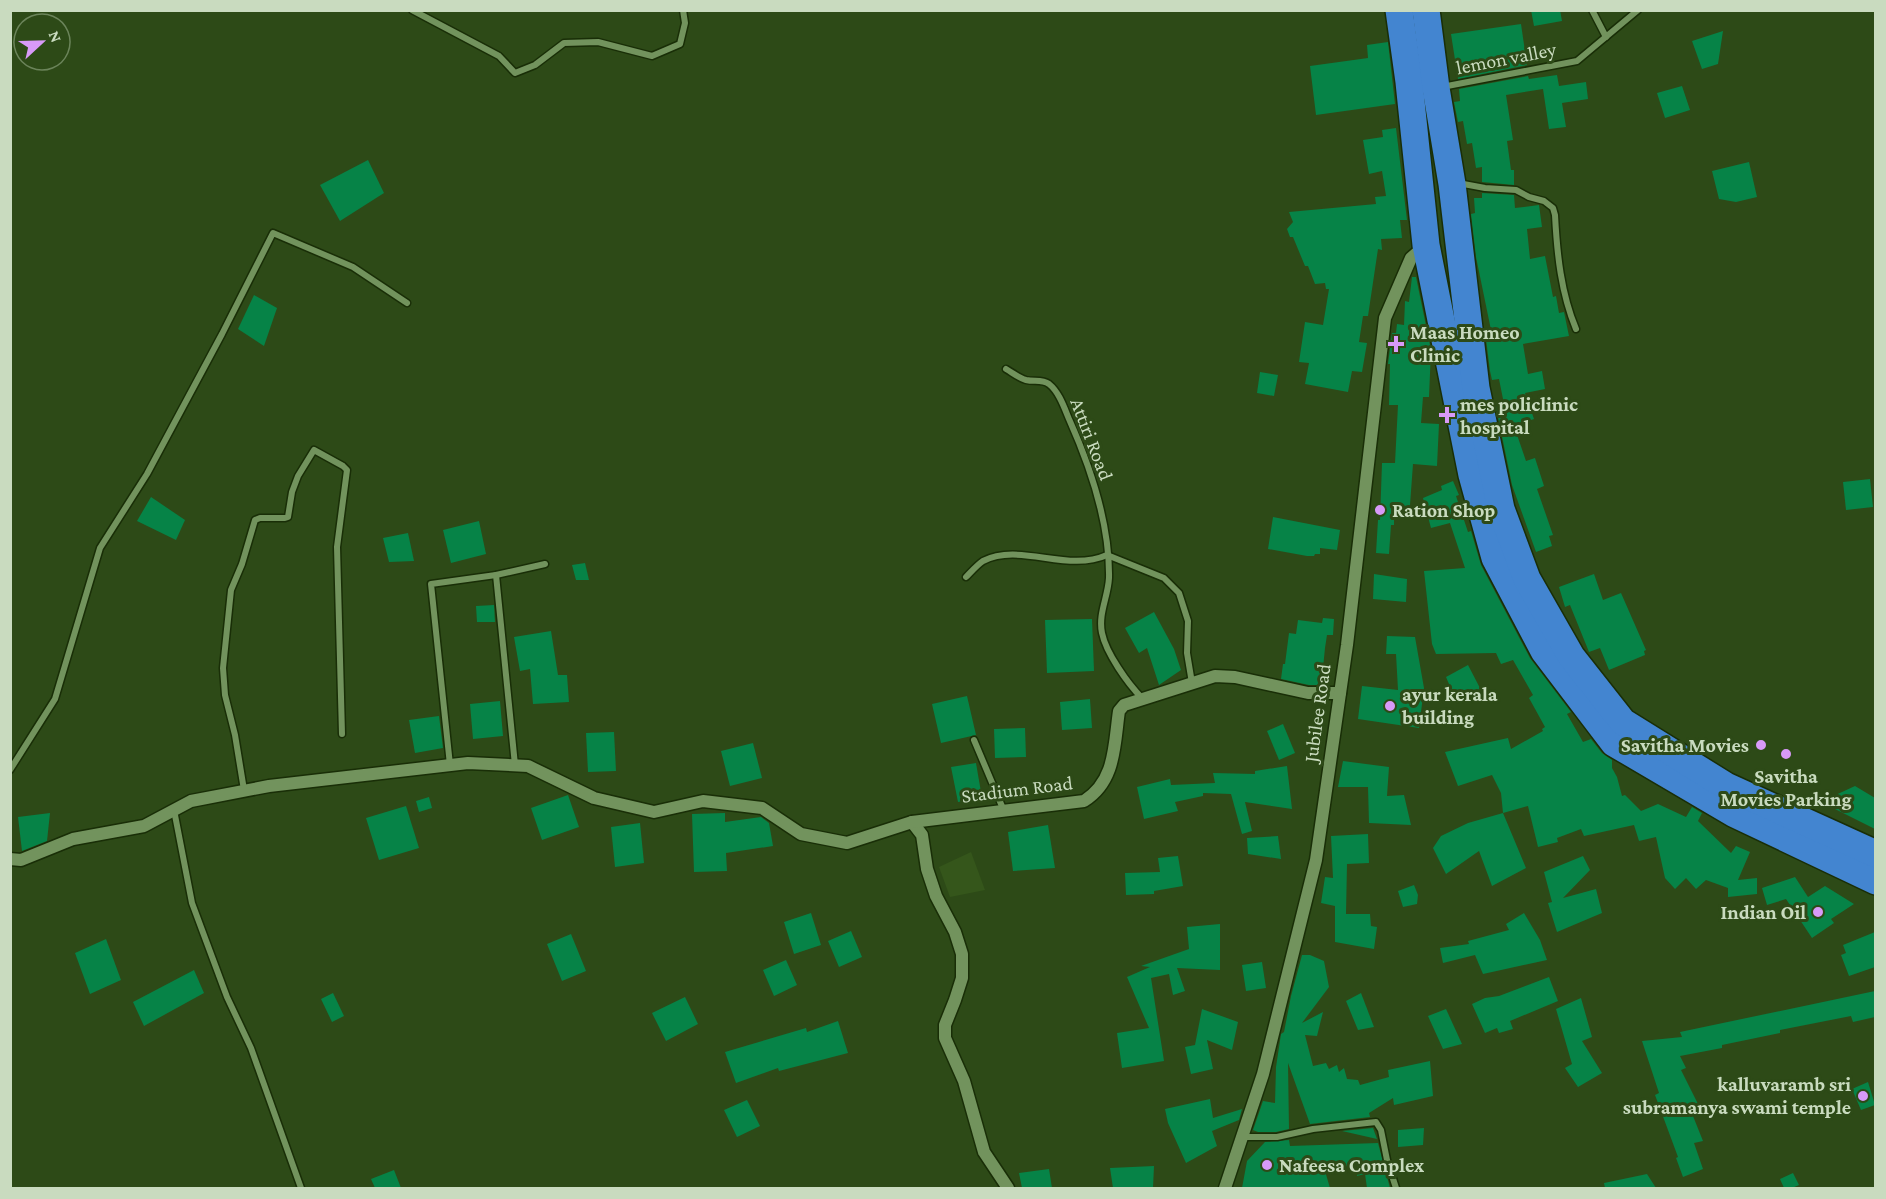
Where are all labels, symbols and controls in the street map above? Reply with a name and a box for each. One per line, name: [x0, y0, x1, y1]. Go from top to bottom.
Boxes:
north arrow: [12, 12, 72, 72]
text: N: [46, 28, 65, 45]
street label: lemon valley: [1454, 37, 1559, 79]
place label: Maas Homeo Clinic: [1410, 321, 1520, 366]
marker: Maas Homeo Clinic: [1387, 335, 1405, 353]
place label: mes policlinic hospital: [1460, 393, 1578, 438]
street label: Attiri Road: [1066, 395, 1118, 484]
marker: mes policlinic hospital: [1438, 406, 1456, 424]
place label: Ration Shop: [1392, 499, 1495, 521]
marker: Ration Shop: [1373, 503, 1387, 517]
street label: Jubilee Road: [1299, 662, 1336, 766]
place label: ayur kerala building: [1401, 683, 1498, 728]
marker: ayur kerala building: [1383, 699, 1397, 713]
place label: Savitha Movies: [1621, 734, 1749, 756]
marker: Savitha Movies: [1754, 738, 1768, 752]
marker: Savitha Movies Parking: [1779, 747, 1793, 761]
place label: Savitha Movies Parking: [1720, 765, 1852, 810]
street label: Stadium Road: [960, 771, 1074, 807]
place label: Indian Oil: [1721, 901, 1806, 923]
marker: Indian Oil: [1811, 905, 1825, 919]
place label: kalluvaramb sri subramanya swami temple: [1623, 1073, 1851, 1118]
marker: kalluvaramb sri subramanya swami temple: [1856, 1089, 1870, 1103]
place label: Nafeesa Complex: [1279, 1154, 1425, 1176]
marker: Nafeesa Complex: [1260, 1158, 1274, 1172]

